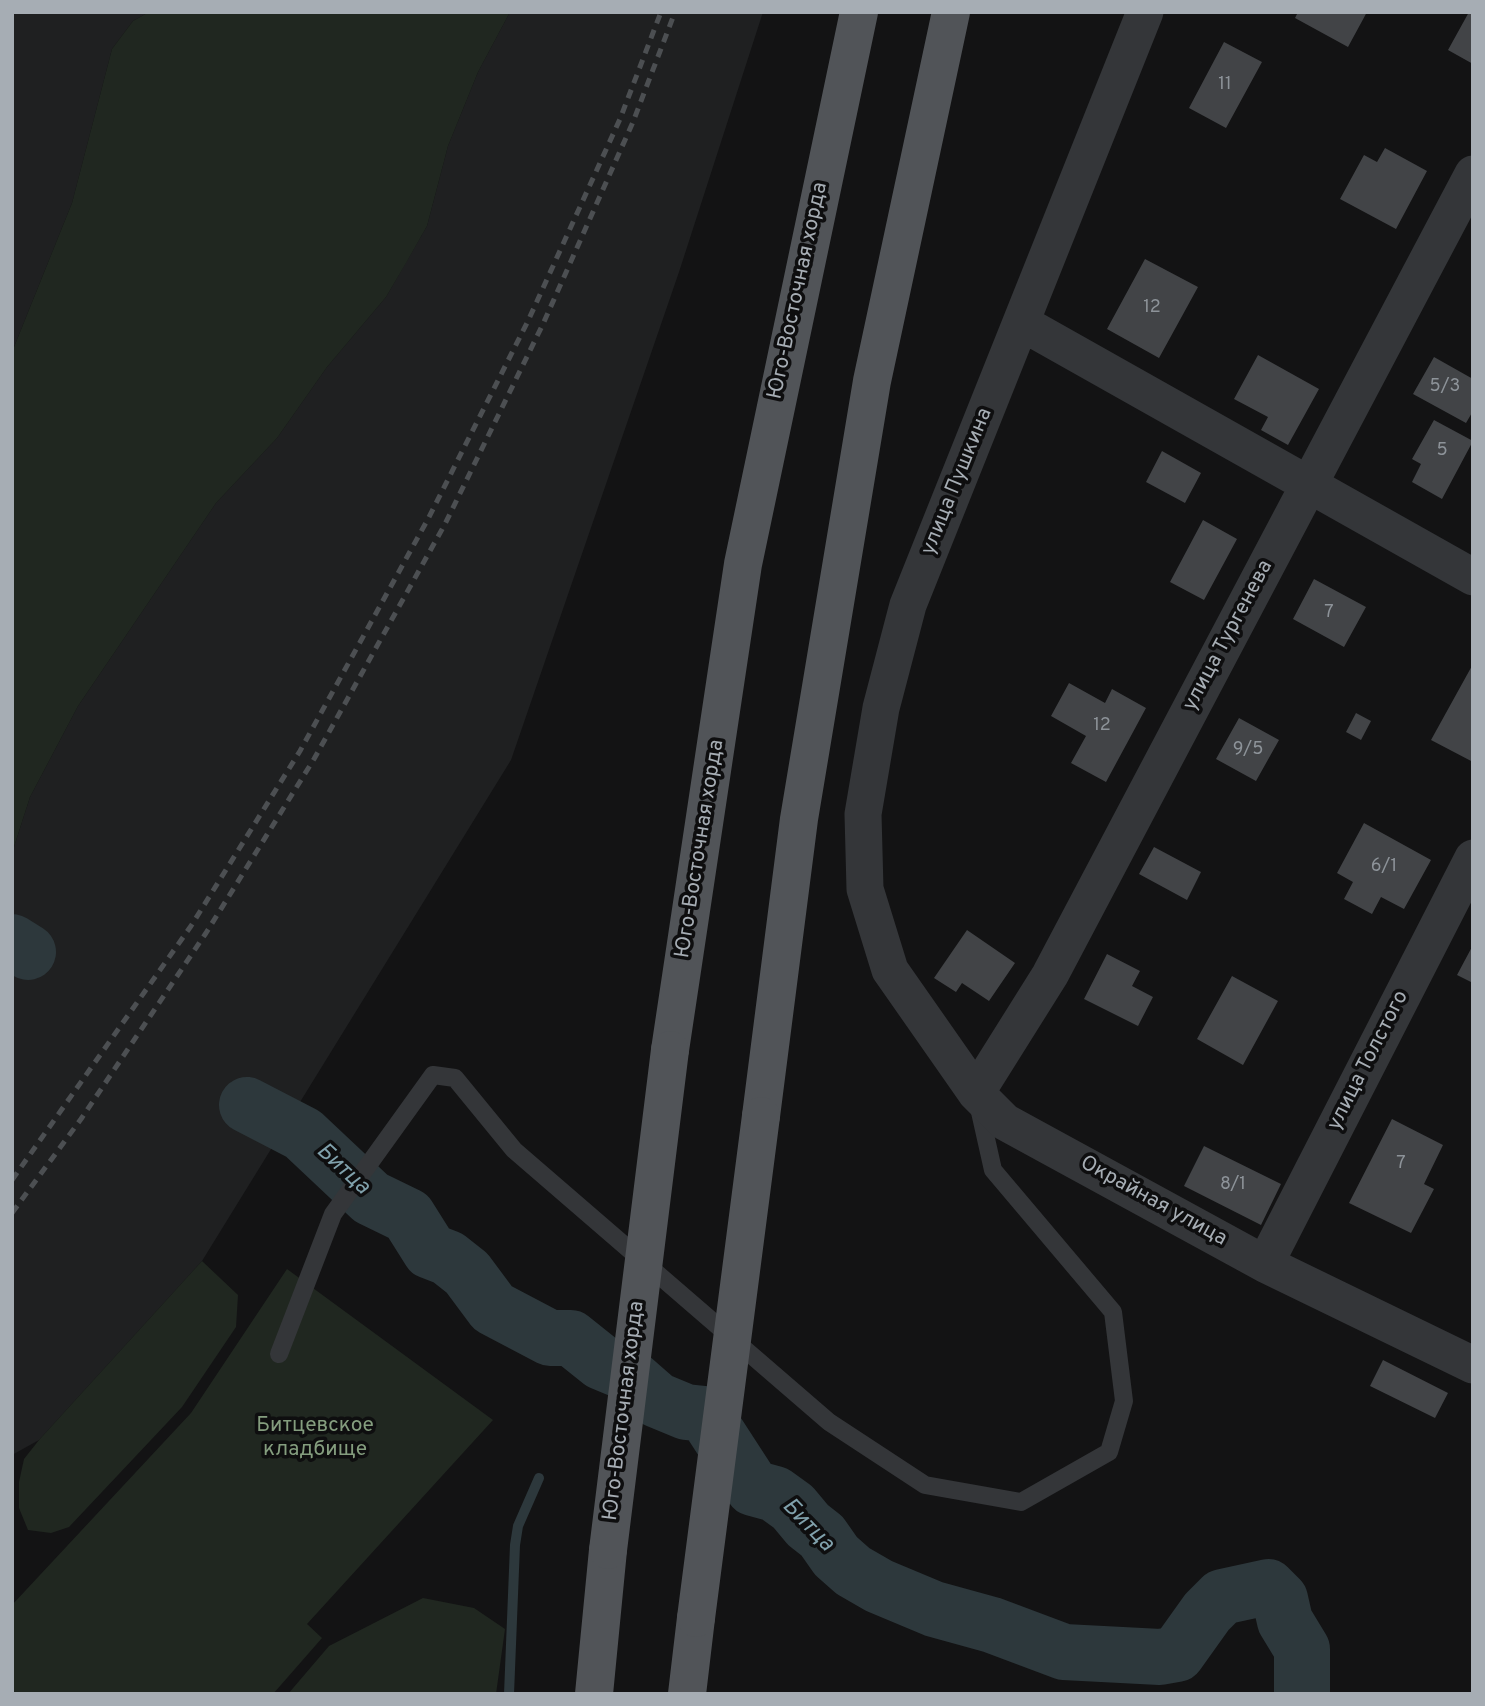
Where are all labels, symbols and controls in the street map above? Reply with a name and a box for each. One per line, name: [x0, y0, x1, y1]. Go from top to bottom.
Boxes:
house number: 11: [1218, 74, 1232, 96]
street label: Юго-Восточная хорда: [764, 180, 834, 402]
house number: 12: [1143, 297, 1161, 319]
house number: 5/3: [1430, 376, 1460, 398]
street label: улица Пушкина: [917, 405, 999, 559]
house number: 5: [1436, 440, 1448, 462]
street label: улица Тургенева: [1179, 556, 1279, 716]
house number: 7: [1324, 602, 1334, 624]
house number: 12: [1093, 715, 1111, 737]
street label: Юго-Восточная хорда: [671, 738, 731, 960]
house number: 9/5: [1233, 739, 1263, 761]
house number: 6/1: [1371, 856, 1397, 878]
street label: улица Толстого: [1323, 987, 1415, 1135]
water label: Битца: [309, 1138, 375, 1202]
street label: Окрайная улица: [1075, 1151, 1231, 1253]
house number: 7: [1396, 1153, 1406, 1175]
house number: 8/1: [1220, 1174, 1246, 1196]
street label: Юго-Восточная хорда: [599, 1300, 651, 1522]
park label: Битцевское кладбище: [256, 1414, 374, 1464]
water label: Битца: [775, 1494, 839, 1558]

